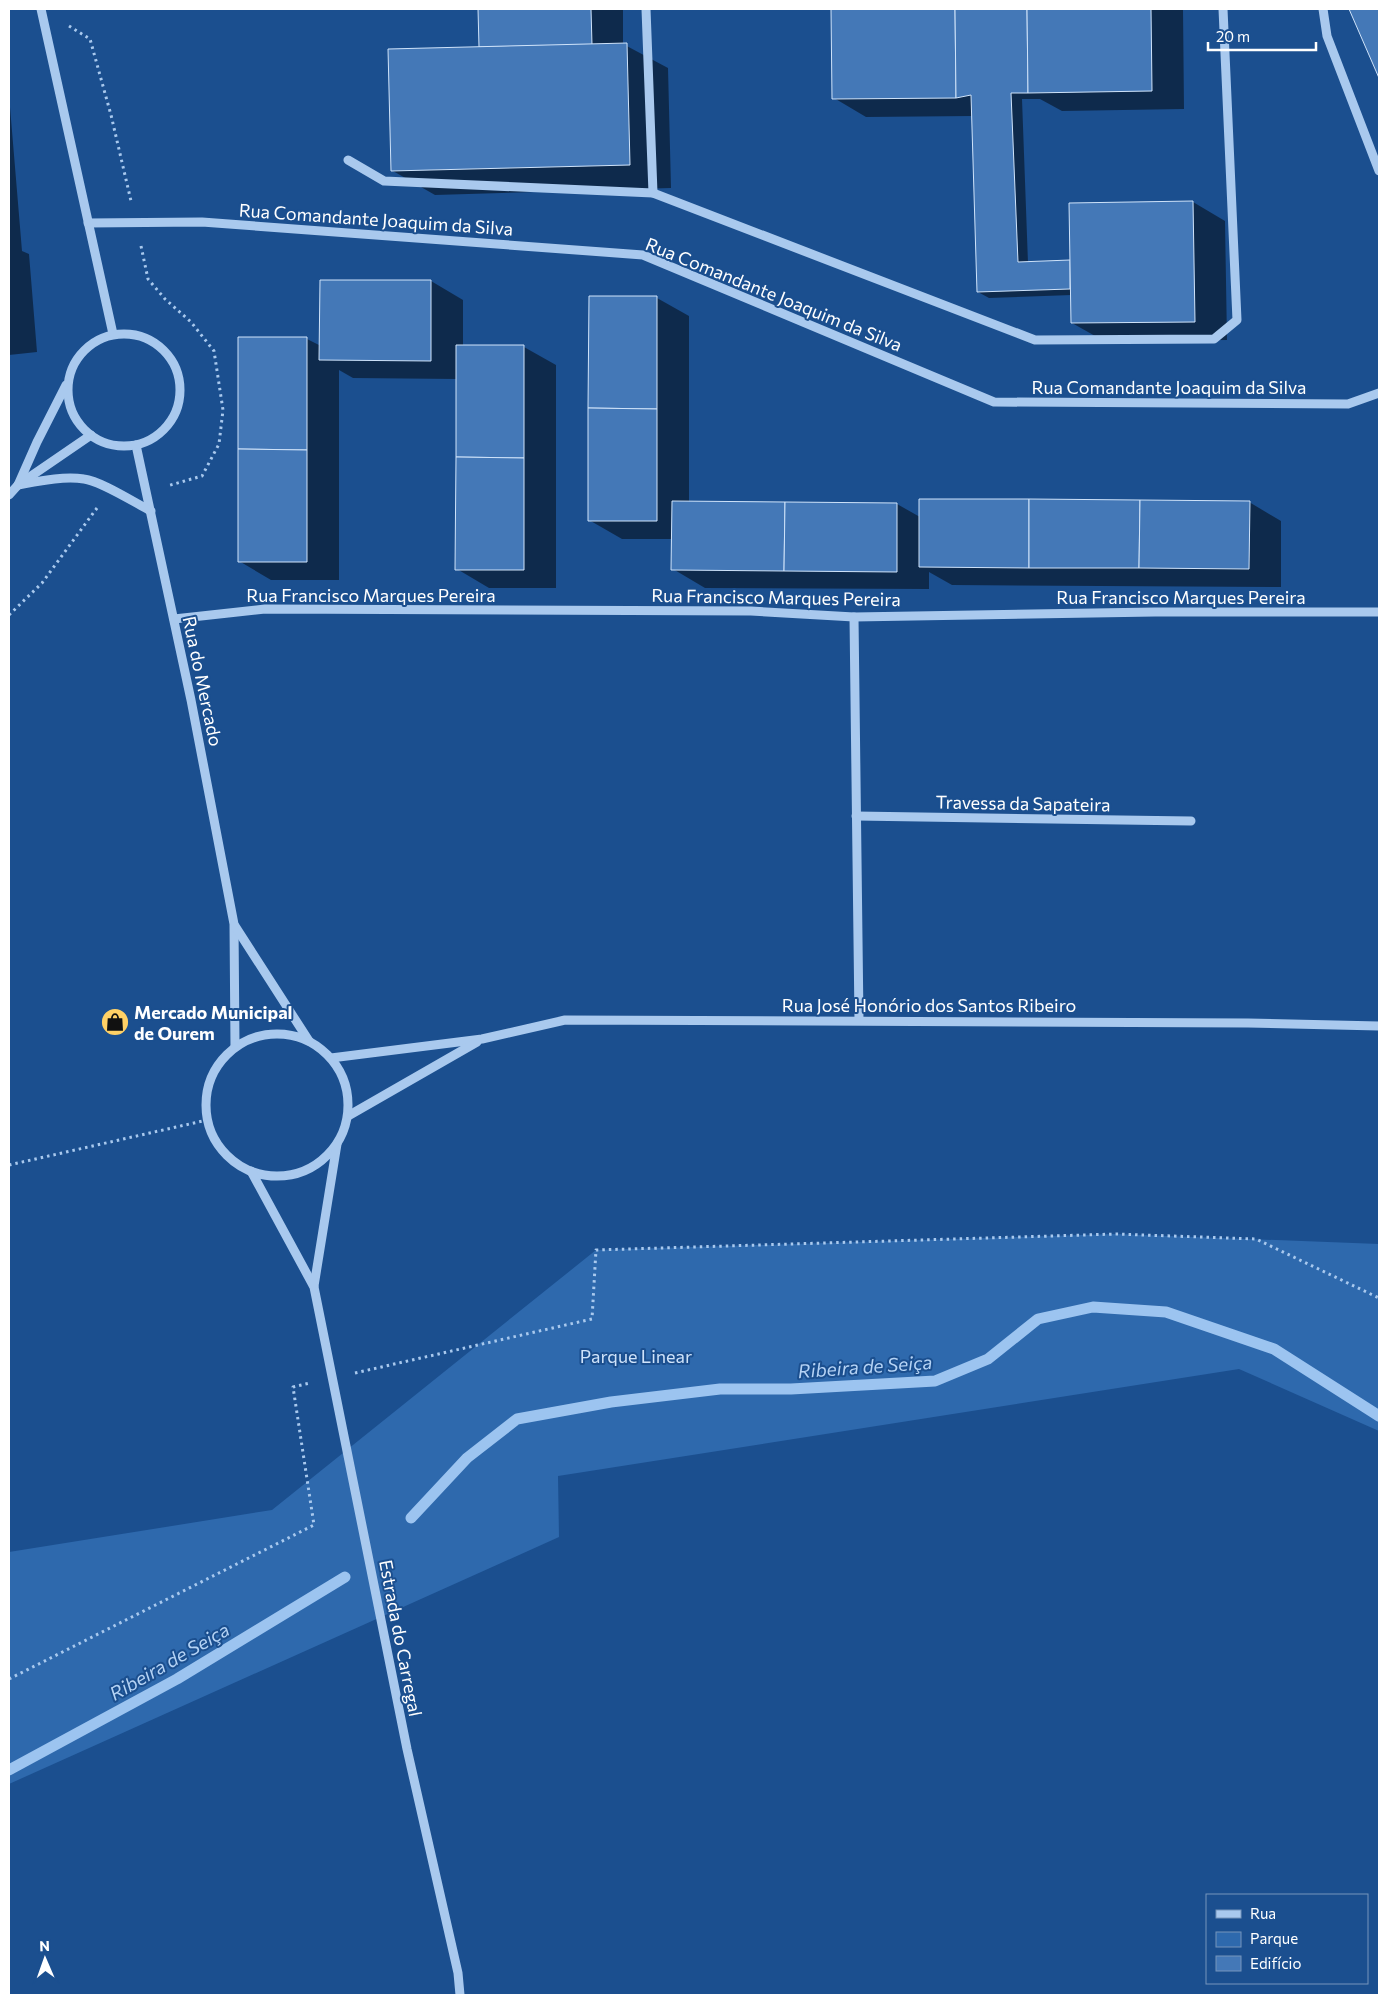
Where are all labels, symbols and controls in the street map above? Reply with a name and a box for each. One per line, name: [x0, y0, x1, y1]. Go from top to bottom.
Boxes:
scale bar: [1208, 20, 1316, 52]
text: 20 m: [1216, 27, 1250, 45]
street label: Rua Comandante Joaquim da Silva: [238, 198, 514, 240]
street label: Rua Comandante Joaquim da Silva: [642, 232, 906, 356]
street label: Rua Comandante Joaquim da Silva: [1032, 376, 1306, 398]
street label: Rua Francisco Marques Pereira: [246, 584, 496, 606]
street label: Rua Francisco Marques Pereira: [651, 584, 901, 610]
street label: Rua Francisco Marques Pereira: [1056, 586, 1306, 608]
street label: Rua do Mercado: [178, 614, 228, 748]
street label: Travessa da Sapateira: [935, 790, 1111, 816]
street label: Rua José Honório dos Santos Ribeiro: [782, 994, 1076, 1016]
place label: Mercado Municipal de Ourem: [134, 1001, 293, 1044]
shop icon: Mercado Municipal de Ourem: [100, 1007, 130, 1037]
park label: Parque Linear: [580, 1345, 692, 1367]
water label: Ribeira de Seiça: [797, 1350, 933, 1382]
street label: Estrada do Carregal: [375, 1558, 427, 1718]
water label: Ribeira de Seiça: [105, 1617, 233, 1705]
legend: [1206, 1894, 1368, 1984]
text: Rua: [1250, 1904, 1276, 1922]
text: Parque: [1250, 1929, 1298, 1947]
north arrow: [20, 1934, 70, 1984]
text: N: [39, 1937, 50, 1954]
text: Edifício: [1250, 1954, 1301, 1972]

